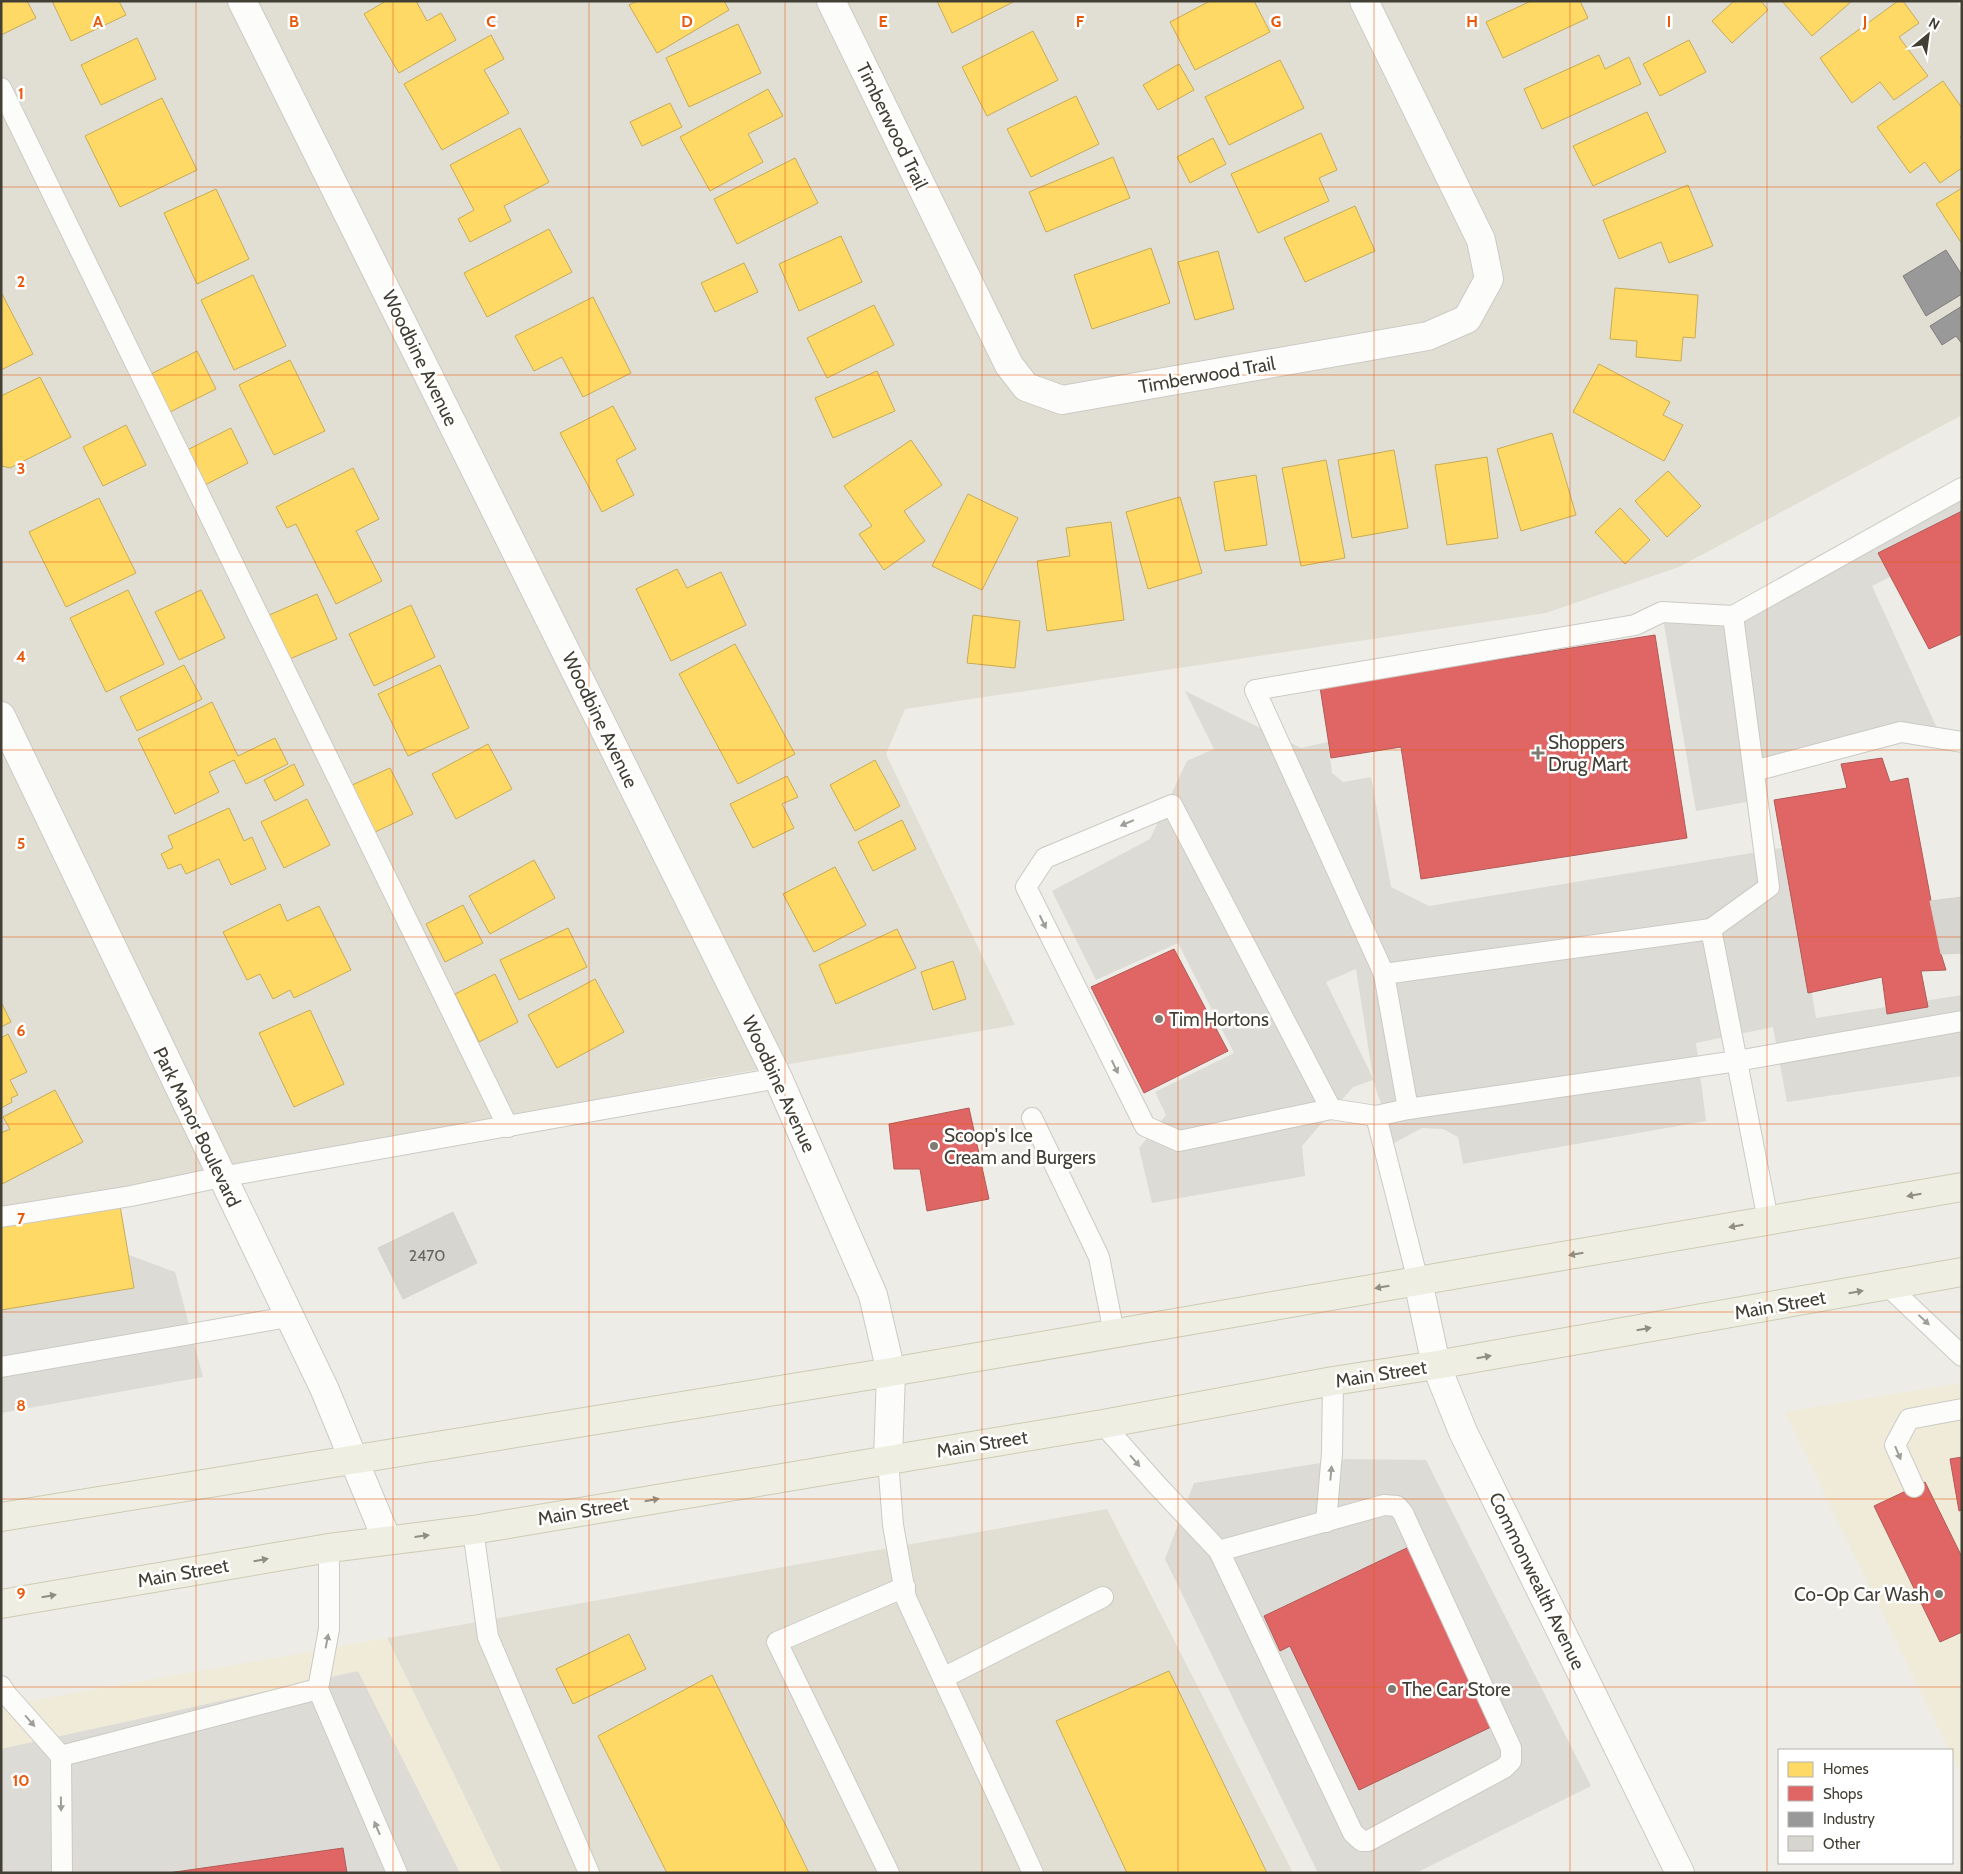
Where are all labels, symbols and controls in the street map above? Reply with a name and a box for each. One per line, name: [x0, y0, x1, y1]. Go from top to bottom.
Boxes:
north arrow: [1903, 10, 1953, 60]
text: A: [93, 12, 103, 31]
text: B: [289, 12, 299, 31]
text: C: [486, 12, 496, 31]
text: D: [681, 12, 693, 31]
text: E: [878, 12, 888, 31]
text: F: [1076, 12, 1085, 31]
text: G: [1271, 12, 1281, 31]
text: H: [1466, 12, 1478, 31]
text: I: [1667, 12, 1671, 31]
text: J: [1862, 12, 1867, 31]
text: N: [1926, 13, 1943, 34]
street label: Timberwood Trail: [851, 59, 933, 194]
text: 1: [18, 84, 24, 103]
text: 2: [17, 272, 25, 291]
street label: Woodbine Avenue: [377, 286, 463, 430]
street label: Timberwood Trail: [1137, 352, 1278, 398]
text: 3: [17, 459, 25, 478]
text: 4: [16, 647, 26, 666]
street label: Woodbine Avenue: [557, 648, 643, 792]
place label: Shoppers Drug Mart: [1548, 731, 1629, 776]
marker: Shoppers Drug Mart: [1532, 747, 1544, 759]
one-way arrow: [1120, 820, 1134, 828]
text: 5: [17, 834, 25, 853]
one-way arrow: [1039, 915, 1047, 929]
place label: Tim Hortons: [1169, 1008, 1269, 1031]
street label: Woodbine Avenue: [737, 1012, 821, 1156]
marker: Tim Hortons: [1153, 1013, 1165, 1025]
text: 6: [17, 1021, 26, 1040]
street label: Park Manor Boulevard: [148, 1043, 246, 1211]
one-way arrow: [1111, 1060, 1119, 1074]
place label: Scoop's Ice Cream and Burgers: [944, 1124, 1096, 1169]
marker: Scoop's Ice Cream and Burgers: [928, 1140, 940, 1152]
one-way arrow: [1905, 1192, 1921, 1200]
text: 7: [17, 1209, 26, 1228]
one-way arrow: [1728, 1222, 1744, 1230]
house number: 2470: [409, 1246, 445, 1265]
one-way arrow: [1568, 1250, 1584, 1258]
one-way arrow: [1373, 1284, 1389, 1292]
street label: Main Street: [1733, 1286, 1828, 1324]
one-way arrow: [1848, 1288, 1864, 1296]
one-way arrow: [1918, 1314, 1930, 1326]
one-way arrow: [1636, 1324, 1652, 1332]
one-way arrow: [1476, 1352, 1492, 1360]
street label: Main Street: [1334, 1355, 1429, 1393]
text: 8: [16, 1396, 26, 1415]
street label: Main Street: [935, 1425, 1030, 1463]
one-way arrow: [1894, 1445, 1903, 1460]
one-way arrow: [1130, 1454, 1141, 1467]
one-way arrow: [1327, 1465, 1335, 1481]
street label: Commonwealth Avenue: [1484, 1489, 1590, 1674]
street label: Main Street: [536, 1492, 631, 1530]
one-way arrow: [644, 1495, 660, 1503]
one-way arrow: [414, 1532, 430, 1540]
street label: Main Street: [136, 1554, 231, 1592]
one-way arrow: [254, 1555, 270, 1563]
place label: Co-Op Car Wash: [1794, 1583, 1929, 1606]
text: 9: [17, 1584, 26, 1603]
marker: Co-Op Car Wash: [1933, 1588, 1945, 1600]
one-way arrow: [42, 1592, 58, 1600]
one-way arrow: [324, 1633, 332, 1649]
place label: The Car Store: [1402, 1678, 1511, 1701]
marker: The Car Store: [1386, 1683, 1398, 1695]
one-way arrow: [24, 1715, 36, 1727]
legend: [1778, 1749, 1953, 1864]
text: Homes: [1823, 1760, 1869, 1778]
text: 10: [12, 1771, 30, 1790]
text: Shops: [1823, 1785, 1863, 1803]
one-way arrow: [57, 1797, 65, 1813]
text: Industry: [1823, 1810, 1875, 1828]
one-way arrow: [373, 1821, 381, 1835]
text: Other: [1823, 1835, 1860, 1853]

